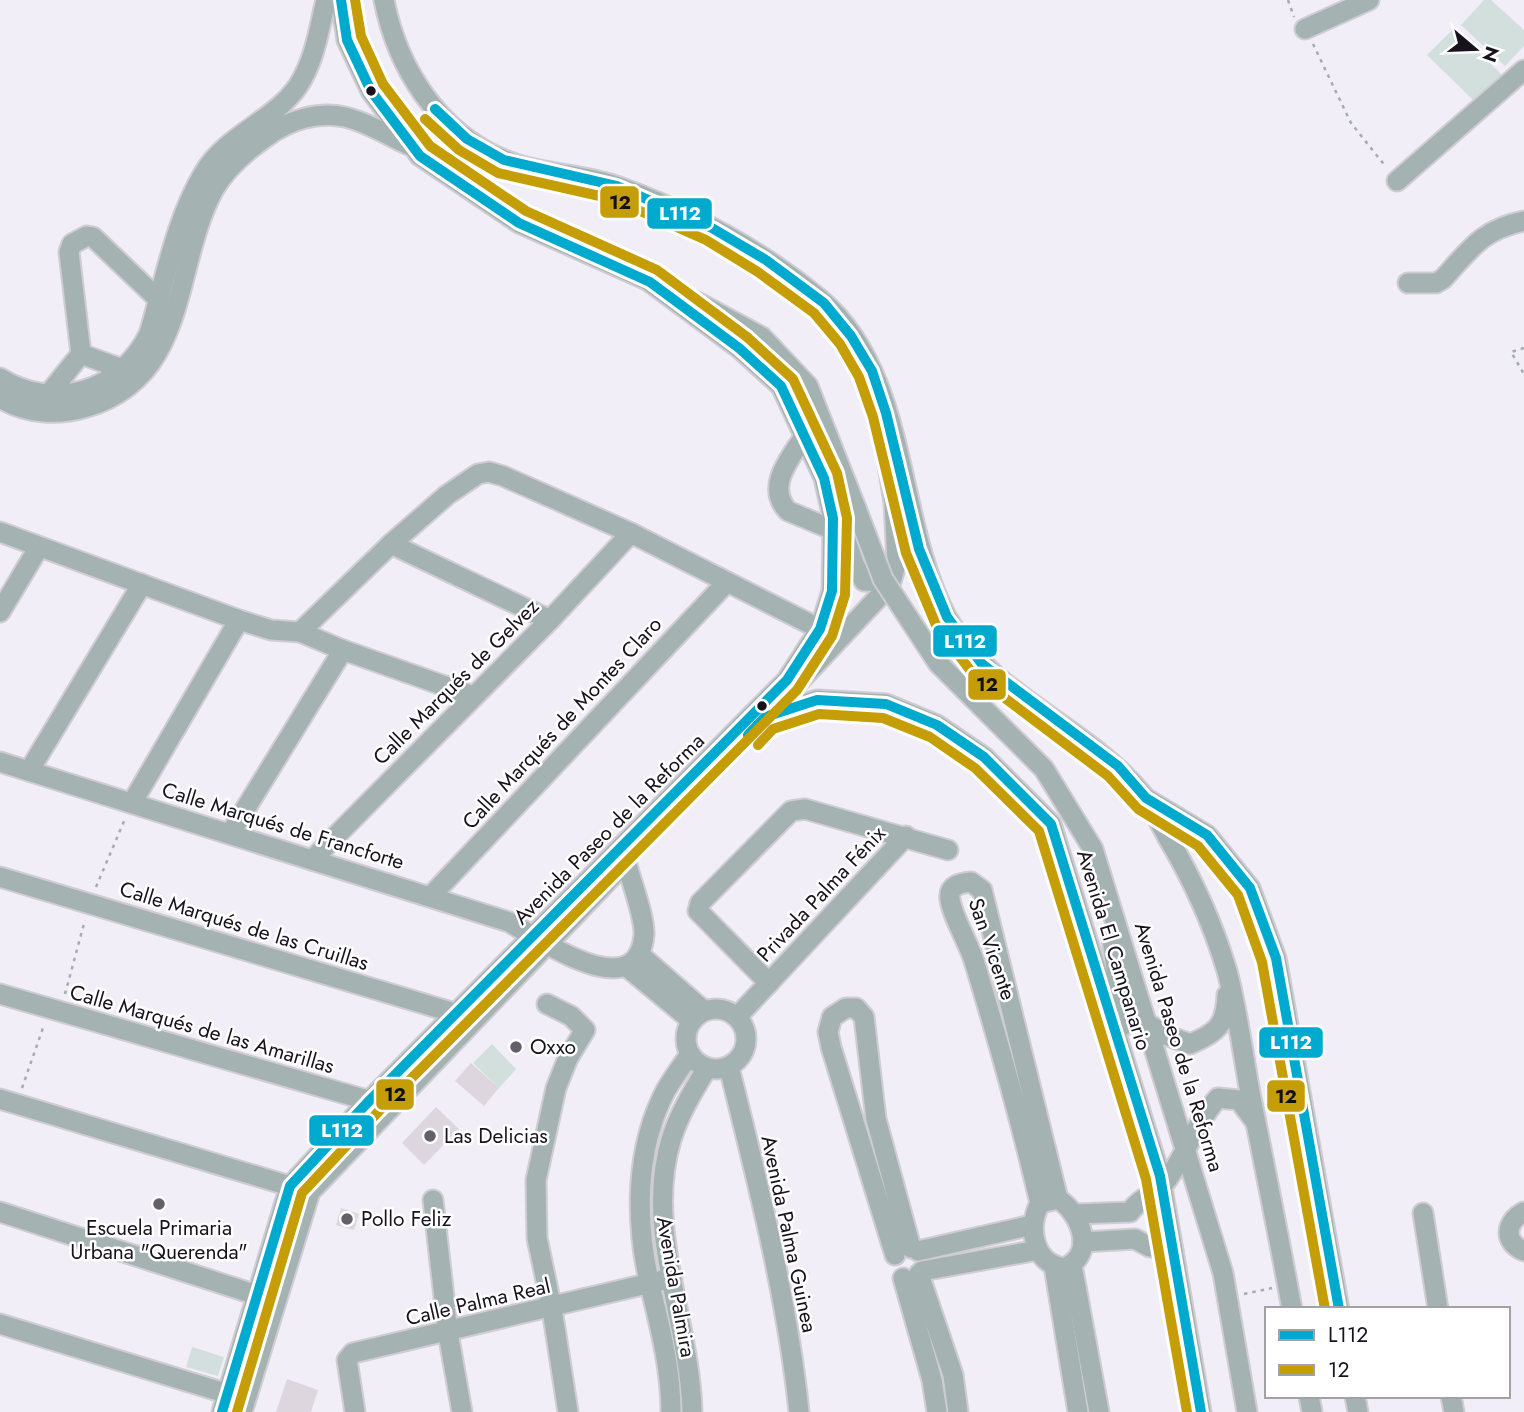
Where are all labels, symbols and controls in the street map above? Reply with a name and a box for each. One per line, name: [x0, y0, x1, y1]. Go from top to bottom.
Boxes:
north arrow: [1440, 14, 1510, 84]
text: N: [1475, 43, 1506, 66]
unlabelled marker: [364, 84, 378, 98]
line badge: 12: [599, 185, 640, 219]
text: 12: [609, 189, 631, 216]
line badge: L112: [646, 197, 713, 230]
text: L112: [659, 200, 701, 227]
street label: Calle Marqués de Gelvez: [366, 592, 546, 772]
street label: Calle Marqués de Montes Claro: [455, 610, 669, 836]
line badge: L112: [932, 624, 998, 658]
text: L112: [944, 628, 986, 655]
line badge: 12: [967, 668, 1007, 701]
text: 12: [976, 671, 998, 698]
unlabelled marker: [755, 699, 769, 713]
street label: Avenida Paseo de la Reforma: [507, 727, 711, 931]
street label: Calle Marqués de Francforte: [158, 775, 408, 877]
street label: Privada Palma Fénix: [750, 819, 892, 969]
street label: Avenida El Campanario: [1069, 846, 1159, 1054]
street label: Calle Marqués de las Cruillas: [116, 874, 372, 978]
street label: San Vicente: [961, 894, 1023, 1004]
street label: Avenida Paseo de la Reforma: [1127, 919, 1231, 1175]
street label: Calle Marqués de las Amarillas: [66, 977, 338, 1081]
line badge: L112: [1258, 1026, 1324, 1059]
text: L112: [1270, 1029, 1312, 1056]
place label: Oxxo: [530, 1032, 576, 1062]
marker: Oxxo: [508, 1039, 524, 1055]
line badge: 12: [375, 1078, 415, 1111]
line badge: 12: [1266, 1079, 1306, 1113]
text: 12: [384, 1081, 406, 1108]
text: 12: [1275, 1083, 1297, 1110]
line badge: L112: [308, 1114, 375, 1147]
text: L112: [321, 1117, 363, 1144]
place label: Las Delicias: [444, 1121, 548, 1151]
marker: Las Delicias: [422, 1128, 438, 1144]
street label: Avenida Palma Guinea: [753, 1133, 825, 1335]
marker: Escuela Primaria Urbana "Querenda": [151, 1196, 167, 1212]
place label: Pollo Feliz: [361, 1204, 452, 1234]
marker: Pollo Feliz: [339, 1211, 355, 1227]
place label: Escuela Primaria Urbana "Querenda": [70, 1213, 248, 1267]
street label: Avenida Palmira: [649, 1214, 703, 1360]
street label: Calle Palma Real: [403, 1271, 553, 1333]
legend: [1265, 1307, 1510, 1398]
text: L112: [1328, 1320, 1368, 1350]
text: 12: [1328, 1355, 1349, 1385]

